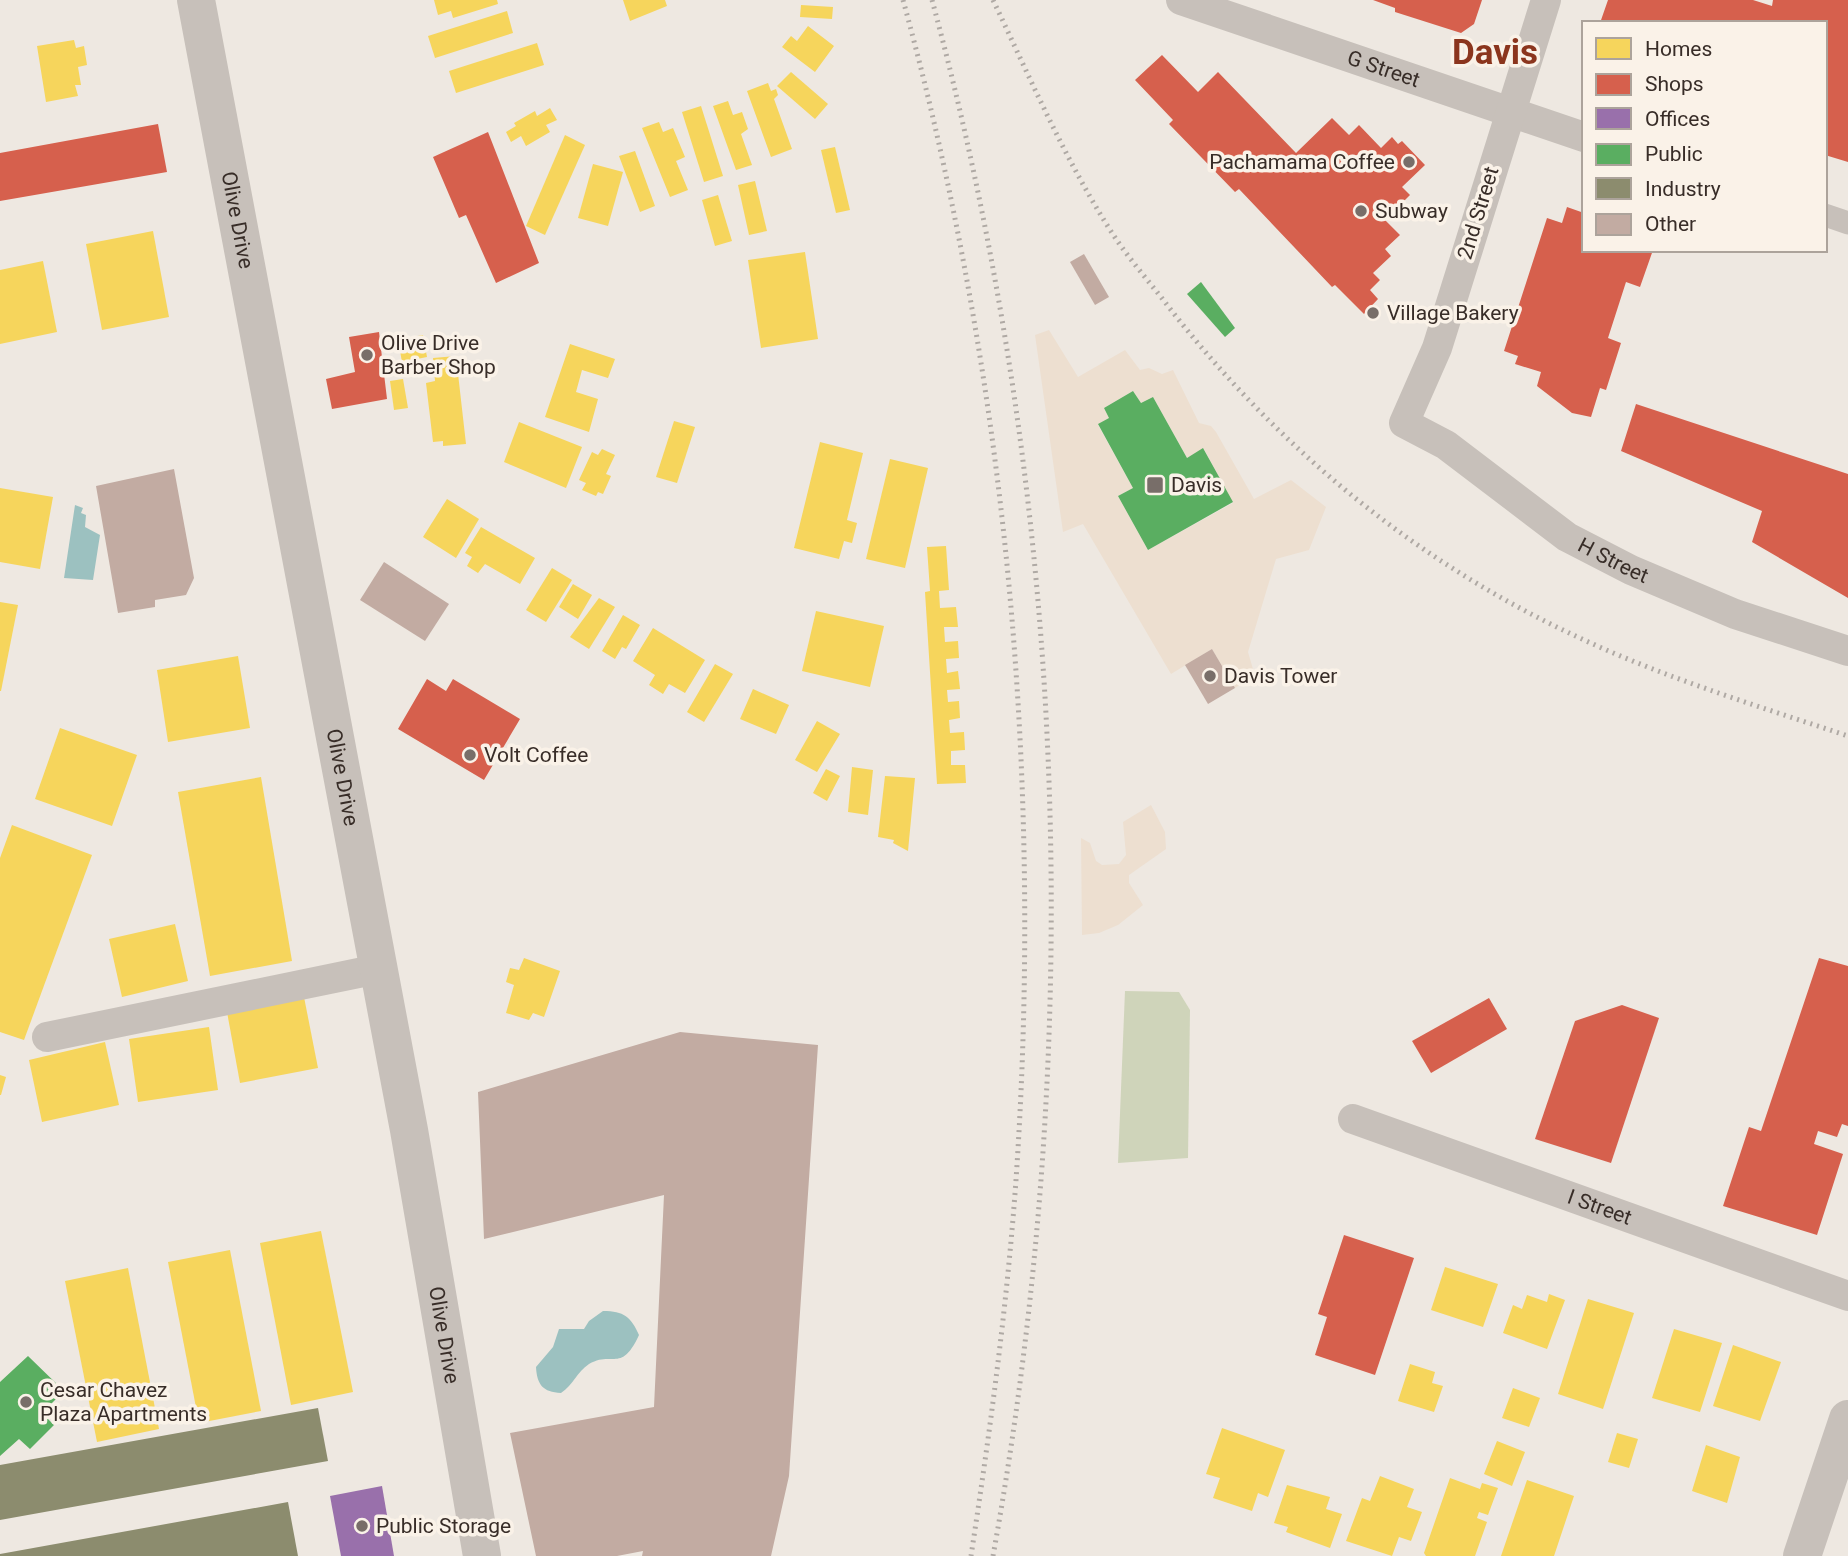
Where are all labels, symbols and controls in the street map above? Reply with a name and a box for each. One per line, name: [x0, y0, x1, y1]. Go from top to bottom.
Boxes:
legend: [1582, 21, 1827, 252]
district label: Davis: [1452, 32, 1538, 73]
text: Homes: [1645, 37, 1712, 61]
street label: G Street: [1344, 45, 1423, 92]
text: Shops: [1645, 72, 1704, 96]
text: Offices: [1645, 107, 1710, 131]
text: Public: [1645, 142, 1703, 166]
place label: Pachamama Coffee: [1209, 150, 1395, 174]
marker: Pachamama Coffee: [1401, 154, 1417, 170]
street label: 2nd Street: [1453, 164, 1504, 262]
street label: Olive Drive: [217, 170, 258, 271]
text: Industry: [1645, 177, 1721, 201]
place label: Subway: [1375, 199, 1448, 223]
marker: Subway: [1353, 203, 1369, 219]
text: Other: [1645, 212, 1696, 236]
place label: Village Bakery: [1387, 301, 1519, 325]
marker: Village Bakery: [1365, 305, 1381, 321]
place label: Olive Drive Barber Shop: [381, 331, 496, 379]
marker: Olive Drive Barber Shop: [359, 347, 375, 363]
place label: Davis: [1171, 473, 1222, 497]
marker: Davis: [1145, 475, 1165, 495]
street label: H Street: [1574, 533, 1652, 588]
place label: Davis Tower: [1224, 664, 1338, 688]
marker: Davis Tower: [1202, 668, 1218, 684]
street label: Olive Drive: [322, 727, 363, 828]
place label: Volt Coffee: [484, 743, 588, 767]
marker: Volt Coffee: [462, 747, 478, 763]
street label: I Street: [1564, 1185, 1635, 1230]
street label: Olive Drive: [424, 1285, 464, 1386]
place label: Cesar Chavez Plaza Apartments: [40, 1378, 207, 1426]
marker: Cesar Chavez Plaza Apartments: [18, 1394, 34, 1410]
place label: Public Storage: [376, 1514, 511, 1538]
marker: Public Storage: [354, 1518, 370, 1534]

